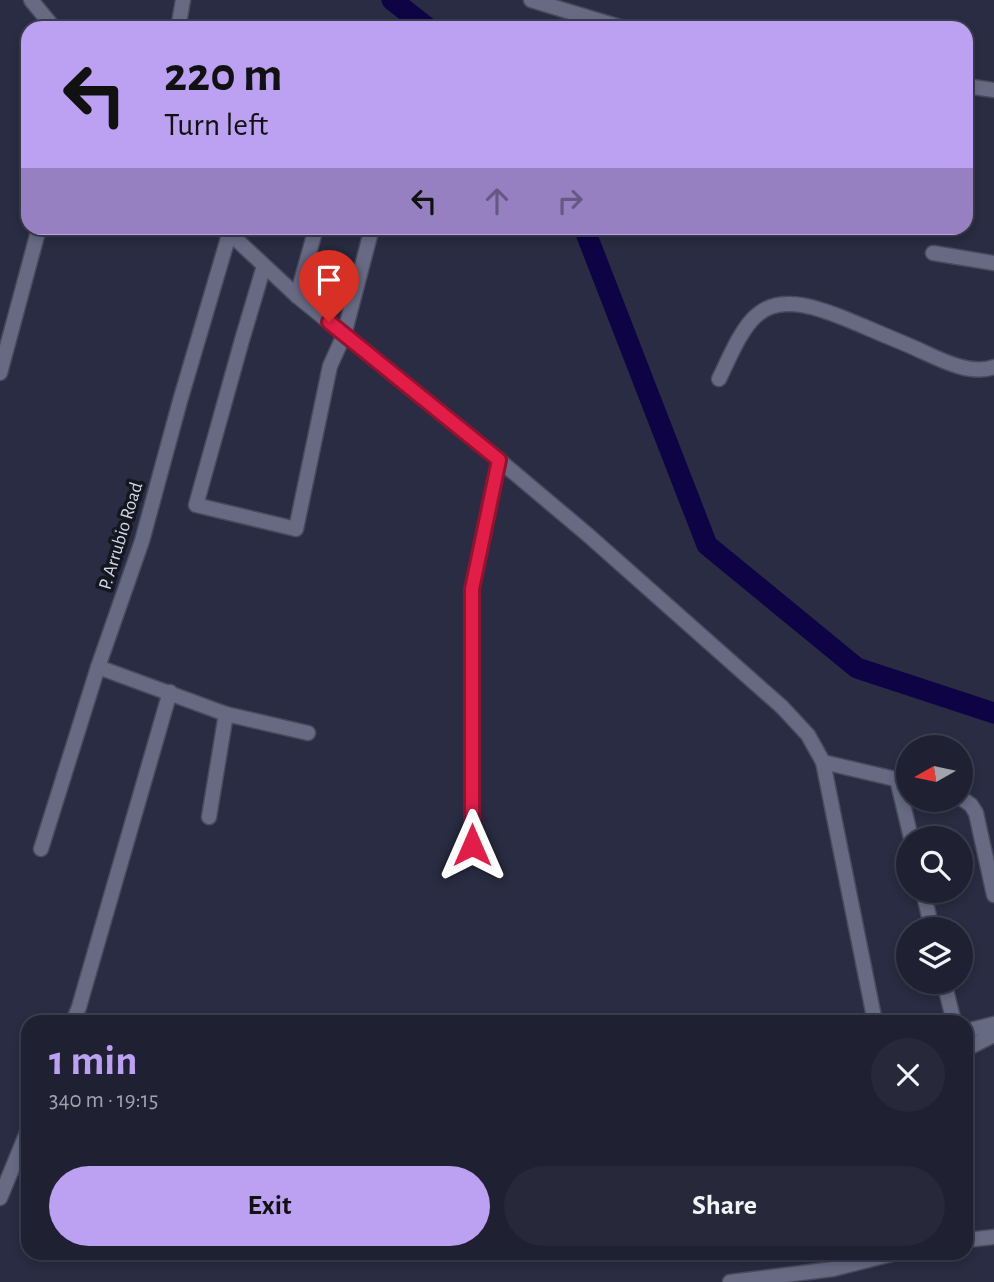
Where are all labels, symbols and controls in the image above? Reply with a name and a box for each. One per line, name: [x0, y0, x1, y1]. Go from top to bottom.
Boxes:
icon: left: [49, 49, 140, 140]
text: 220 m: [164, 51, 283, 100]
text: Turn left: [164, 109, 268, 141]
icon: left: [405, 182, 443, 220]
icon: ahead: [478, 182, 516, 220]
icon: right: [551, 182, 589, 220]
pin: [299, 250, 359, 322]
icon: arrive: [310, 261, 348, 299]
street label: P. Arrubio Road: [96, 480, 146, 592]
north arrow: [896, 735, 973, 812]
map controls: [896, 735, 973, 994]
position arrow: [435, 808, 509, 882]
button: search: [896, 826, 973, 903]
button: layers: [896, 917, 973, 994]
button: close: [871, 1038, 945, 1112]
text: 1 min: [49, 1040, 138, 1082]
text: 340 m · 19:15: [49, 1089, 158, 1112]
button: Exit: [49, 1166, 490, 1246]
button: Share: [504, 1166, 945, 1246]

